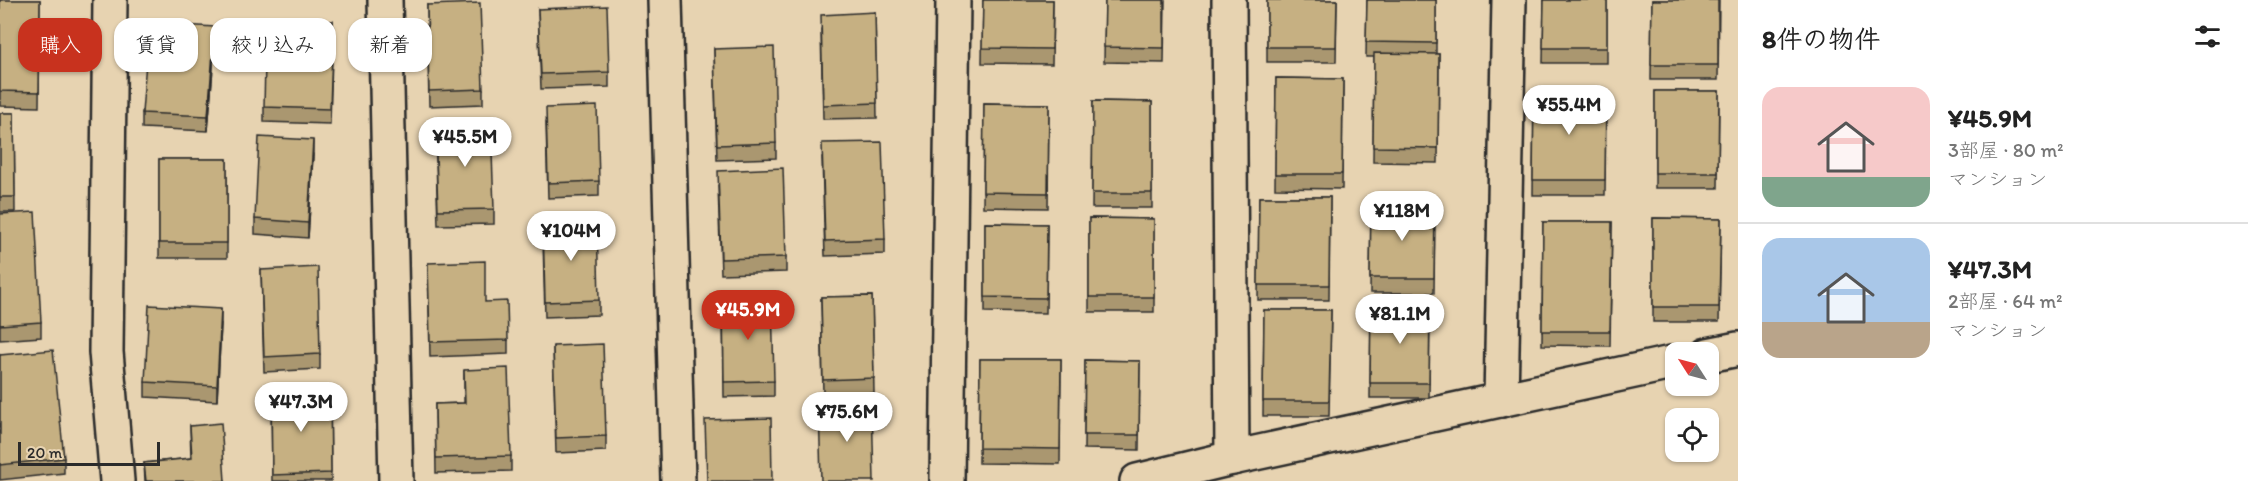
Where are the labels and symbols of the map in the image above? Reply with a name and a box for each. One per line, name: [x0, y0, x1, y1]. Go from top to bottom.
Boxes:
pin: ¥55.4M: [1520, 85, 1618, 136]
pin: ¥45.5M: [416, 117, 514, 168]
pin: ¥118M: [1360, 191, 1444, 242]
pin: ¥104M: [529, 211, 613, 262]
pin: ¥45.9M: [699, 290, 797, 341]
pin: ¥81.1M: [1351, 294, 1449, 345]
north arrow: [1665, 342, 1719, 396]
pin: ¥47.3M: [252, 382, 350, 433]
pin: ¥75.6M: [798, 392, 896, 443]
scale bar: [18, 439, 160, 466]

